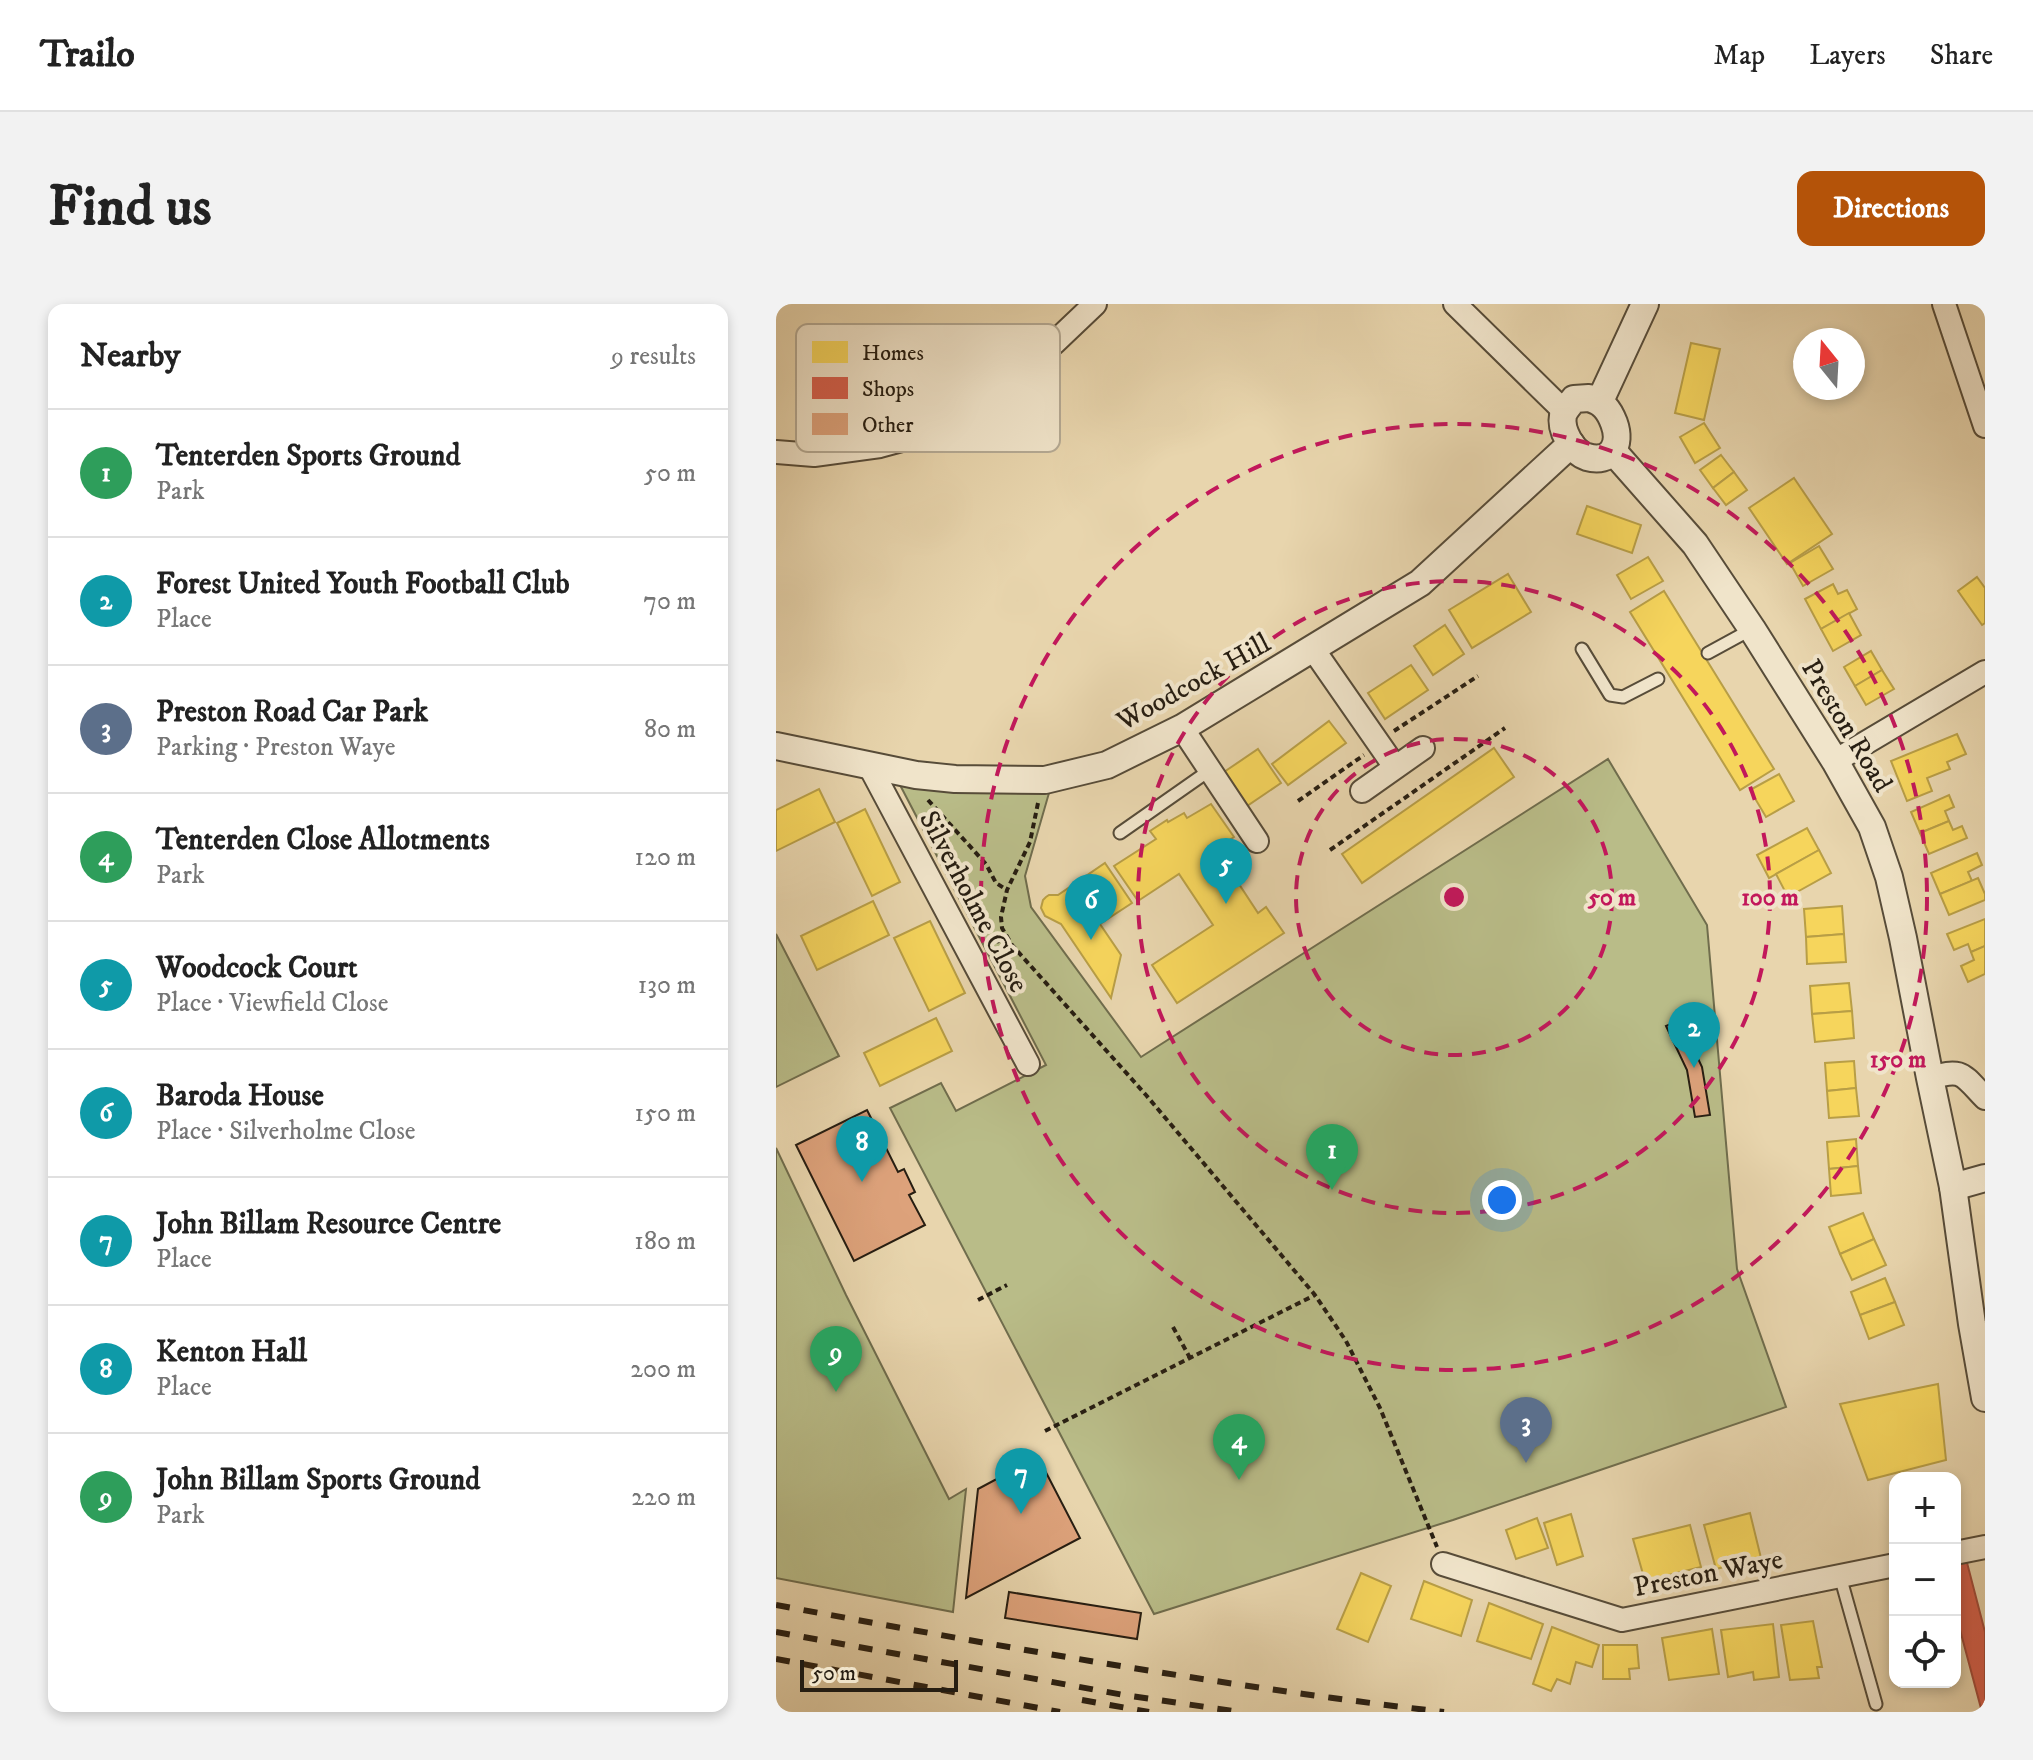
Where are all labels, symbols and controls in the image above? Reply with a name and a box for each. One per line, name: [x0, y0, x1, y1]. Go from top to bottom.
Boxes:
text: Trailo: [40, 31, 135, 79]
text: Map: [1714, 38, 1765, 73]
text: Layers: [1809, 38, 1886, 73]
text: Share: [1930, 38, 1993, 73]
button: Directions: [1797, 171, 1985, 246]
text: Find us: [48, 173, 212, 243]
legend: [796, 324, 1060, 452]
north arrow: [1793, 328, 1865, 400]
text: Nearby: [80, 335, 181, 377]
text: 9 results: [611, 340, 696, 373]
text: Homes: [862, 340, 924, 367]
text: Shops: [862, 376, 914, 403]
text: Other: [862, 412, 914, 439]
text: Tenterden Sports Ground: [156, 438, 460, 475]
text: 1: [101, 457, 111, 490]
text: 50 m: [644, 457, 696, 490]
text: Park: [156, 475, 205, 508]
text: Forest United Youth Football Club: [156, 566, 569, 603]
text: 2: [100, 585, 112, 618]
text: 70 m: [643, 585, 696, 618]
text: Place: [156, 603, 212, 636]
street label: Woodcock Hill: [1110, 625, 1277, 739]
street label: Preston Road: [1793, 653, 1900, 799]
text: Preston Road Car Park: [156, 694, 428, 731]
text: 3: [101, 713, 111, 746]
text: 80 m: [644, 713, 696, 746]
text: Parking · Preston Waye: [156, 731, 396, 764]
street label: Silverholme Close: [911, 805, 1036, 999]
text: Tenterden Close Allotments: [156, 822, 490, 859]
pin: 5: [1200, 838, 1252, 904]
text: 4: [99, 841, 113, 874]
text: 120 m: [635, 841, 696, 874]
text: Park: [156, 859, 205, 892]
pin: 6: [1065, 874, 1117, 940]
centre of rings: [1440, 883, 1468, 911]
text: 50 m: [1587, 883, 1636, 913]
text: 100 m: [1741, 883, 1799, 913]
text: Woodcock Court: [156, 950, 358, 987]
text: 5: [100, 969, 112, 1002]
text: 130 m: [638, 969, 696, 1002]
text: Place · Viewfield Close: [156, 987, 388, 1020]
pin: 2: [1668, 1002, 1720, 1068]
text: 150 m: [1870, 1045, 1926, 1075]
text: Baroda House: [156, 1078, 324, 1115]
text: 6: [99, 1097, 113, 1130]
text: 150 m: [635, 1097, 696, 1130]
text: Place · Silverholme Close: [156, 1115, 416, 1148]
pin: 8: [836, 1116, 888, 1182]
pin: 1: [1306, 1124, 1358, 1190]
your location: [1482, 1180, 1522, 1220]
text: John Billam Resource Centre: [156, 1206, 501, 1243]
text: 7: [99, 1225, 113, 1258]
text: 180 m: [634, 1225, 696, 1258]
text: Place: [156, 1243, 212, 1276]
pin: 9: [810, 1326, 862, 1392]
text: Kenton Hall: [156, 1334, 307, 1371]
text: 8: [99, 1353, 113, 1386]
text: 200 m: [630, 1353, 696, 1386]
text: Place: [156, 1371, 212, 1404]
pin: 3: [1500, 1397, 1552, 1463]
pin: 4: [1213, 1414, 1265, 1480]
pin: 7: [995, 1448, 1047, 1514]
text: John Billam Sports Ground: [156, 1462, 480, 1499]
map controls: [1889, 1472, 1961, 1688]
button: +: [1889, 1472, 1961, 1544]
text: 9: [100, 1481, 112, 1514]
text: 220 m: [631, 1481, 696, 1514]
text: Park: [156, 1499, 205, 1532]
street label: Preston Waye: [1631, 1542, 1786, 1605]
button: −: [1889, 1544, 1961, 1616]
button: locate: [1889, 1616, 1961, 1688]
scale bar: [800, 1656, 958, 1692]
text: 50 m: [812, 1660, 856, 1687]

